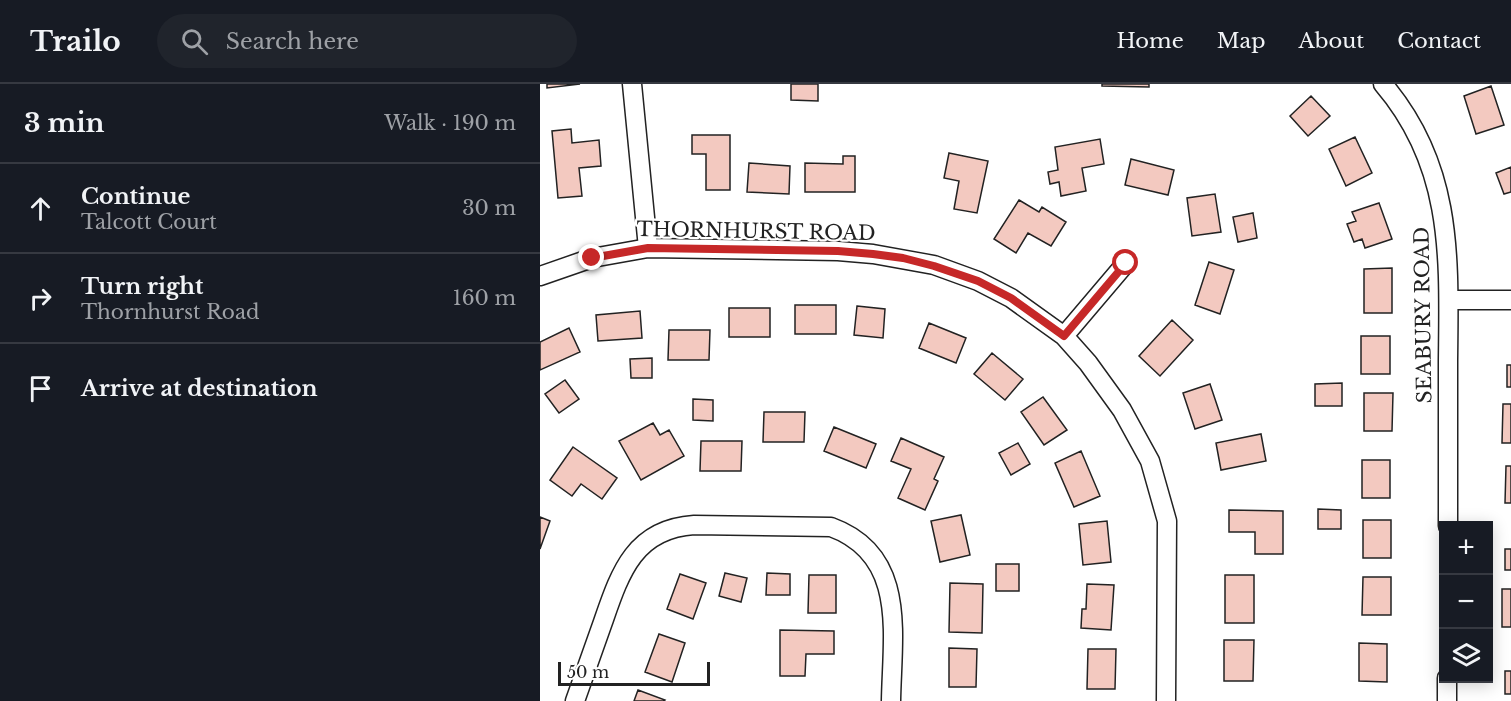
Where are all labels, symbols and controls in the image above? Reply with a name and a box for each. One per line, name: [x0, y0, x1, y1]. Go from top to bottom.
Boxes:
search box: [157, 14, 577, 68]
text: Trailo: [30, 24, 121, 59]
icon: search: [178, 25, 211, 58]
text: Search here: [226, 28, 359, 55]
text: Home: [1117, 28, 1184, 54]
text: Map: [1217, 28, 1265, 54]
text: About: [1298, 28, 1364, 54]
text: Contact: [1397, 28, 1481, 54]
text: 3 min: [24, 107, 105, 139]
text: Walk · 190 m: [384, 111, 516, 135]
text: Continue: [81, 183, 190, 210]
icon: ahead: [24, 192, 57, 225]
text: 30 m: [462, 196, 516, 220]
text: Talcott Court: [81, 210, 217, 234]
street label: THORNHURST ROAD: [636, 217, 876, 245]
street label: SEABURY ROAD: [1409, 226, 1437, 404]
route end: [578, 244, 604, 270]
route start: [1112, 249, 1138, 275]
text: Turn right: [81, 273, 203, 300]
icon: right: [24, 282, 57, 315]
text: 160 m: [453, 286, 516, 310]
text: Thornhurst Road: [81, 300, 260, 324]
icon: arrive: [24, 372, 57, 405]
text: Arrive at destination: [81, 375, 318, 402]
map controls: [1439, 521, 1493, 683]
button: +: [1439, 521, 1493, 575]
button: −: [1439, 575, 1493, 629]
button: layers: [1439, 629, 1493, 683]
scale bar: [558, 659, 710, 686]
text: 50 m: [567, 662, 609, 682]

